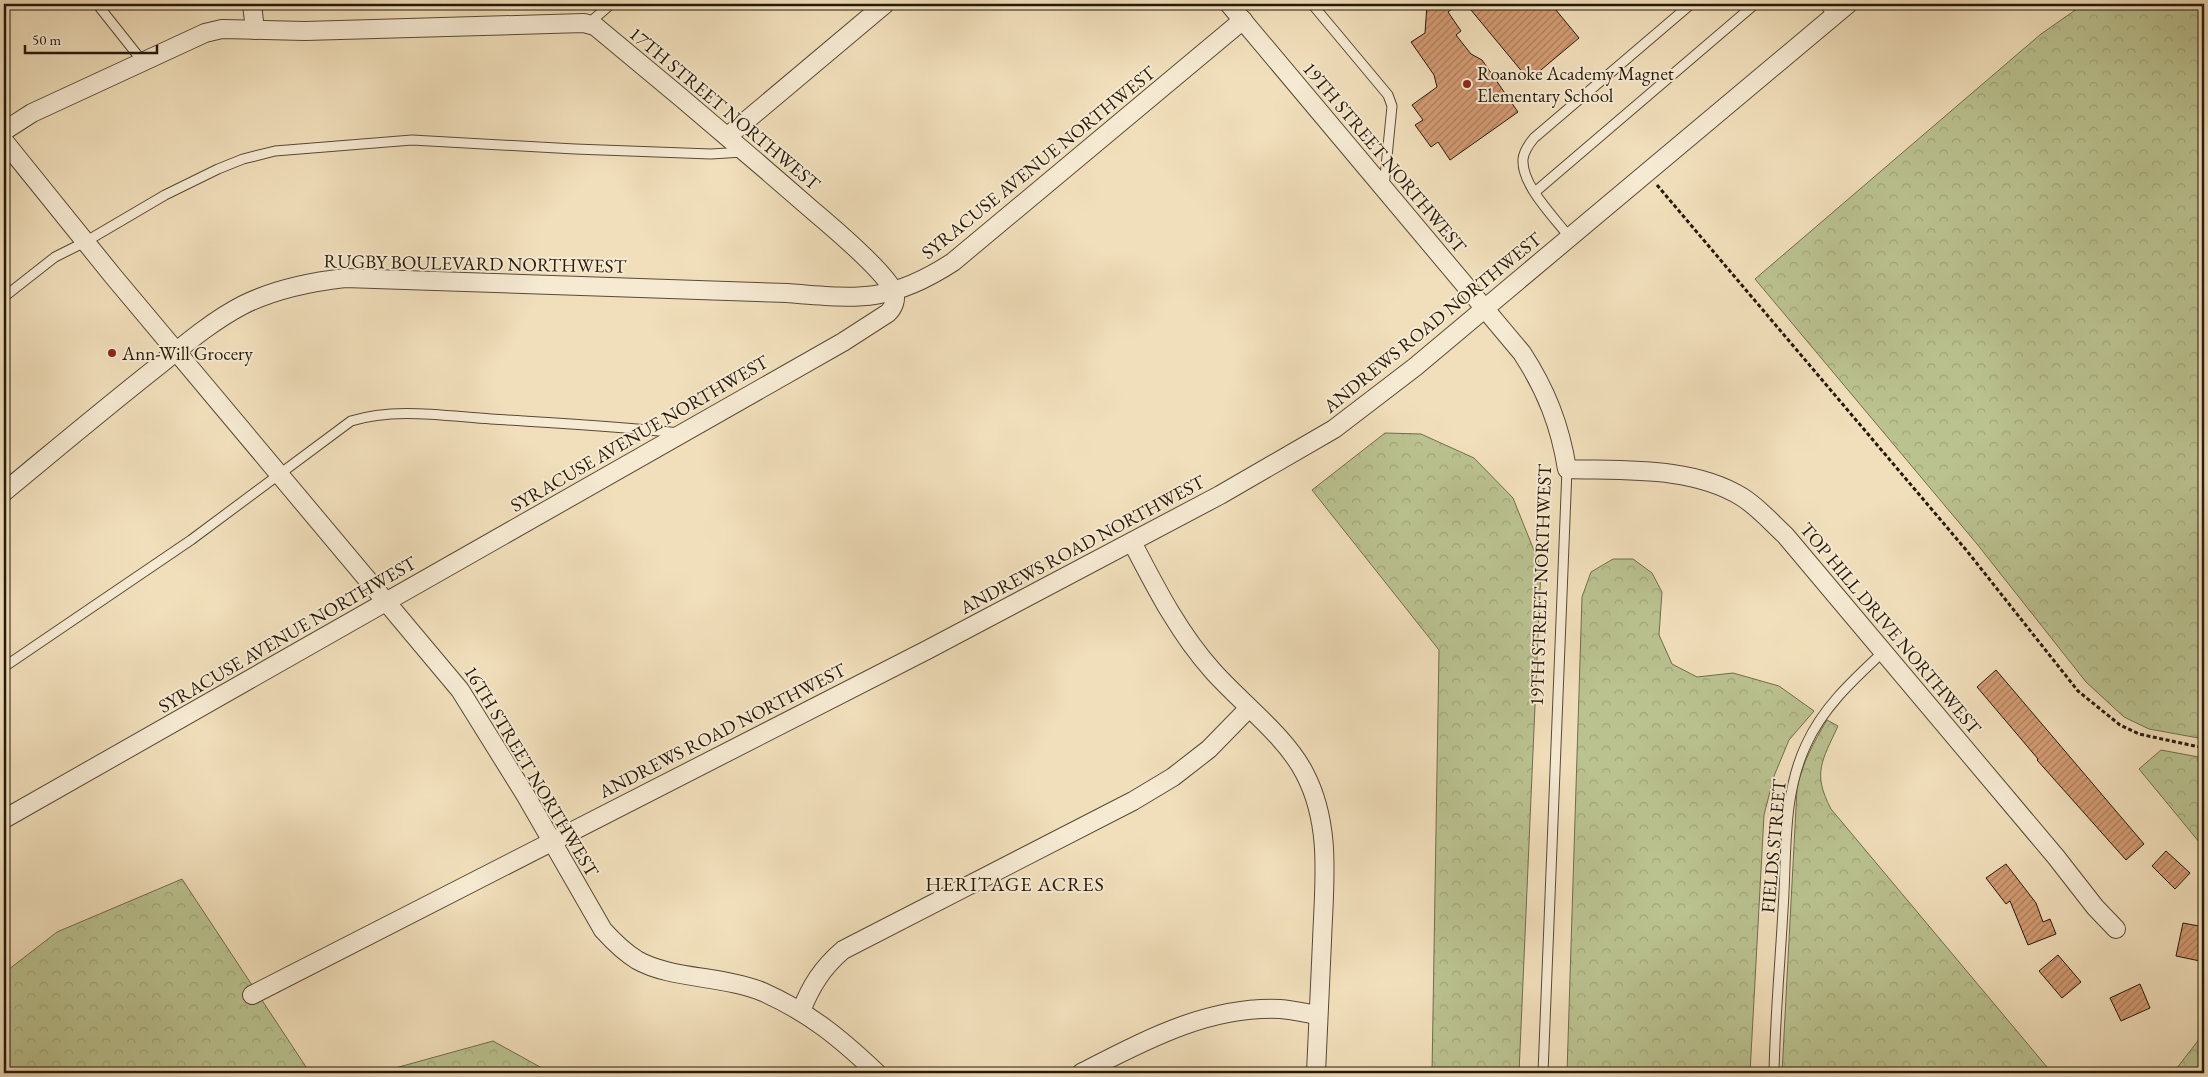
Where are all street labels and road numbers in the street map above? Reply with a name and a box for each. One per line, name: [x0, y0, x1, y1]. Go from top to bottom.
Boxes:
street label: 17TH STREET NORTHWEST: [624, 21, 826, 196]
street label: 19TH STREET NORTHWEST: [1297, 57, 1472, 258]
street label: SYRACUSE AVENUE NORTHWEST: [916, 60, 1161, 265]
street label: ANDREWS ROAD NORTHWEST: [1317, 226, 1547, 419]
street label: RUGBY BOULEVARD NORTHWEST: [324, 248, 627, 279]
street label: SYRACUSE AVENUE NORTHWEST: [506, 349, 773, 518]
street label: 19TH STREET NORTHWEST: [1524, 463, 1557, 706]
street label: ANDREWS ROAD NORTHWEST: [955, 469, 1209, 620]
street label: TOP HILL DRIVE NORTHWEST: [1794, 517, 1987, 740]
street label: SYRACUSE AVENUE NORTHWEST: [154, 550, 421, 719]
street label: ANDREWS ROAD NORTHWEST: [594, 657, 850, 804]
street label: 16TH STREET NORTHWEST: [458, 661, 605, 882]
street label: FIELDS STREET: [1755, 778, 1792, 914]

